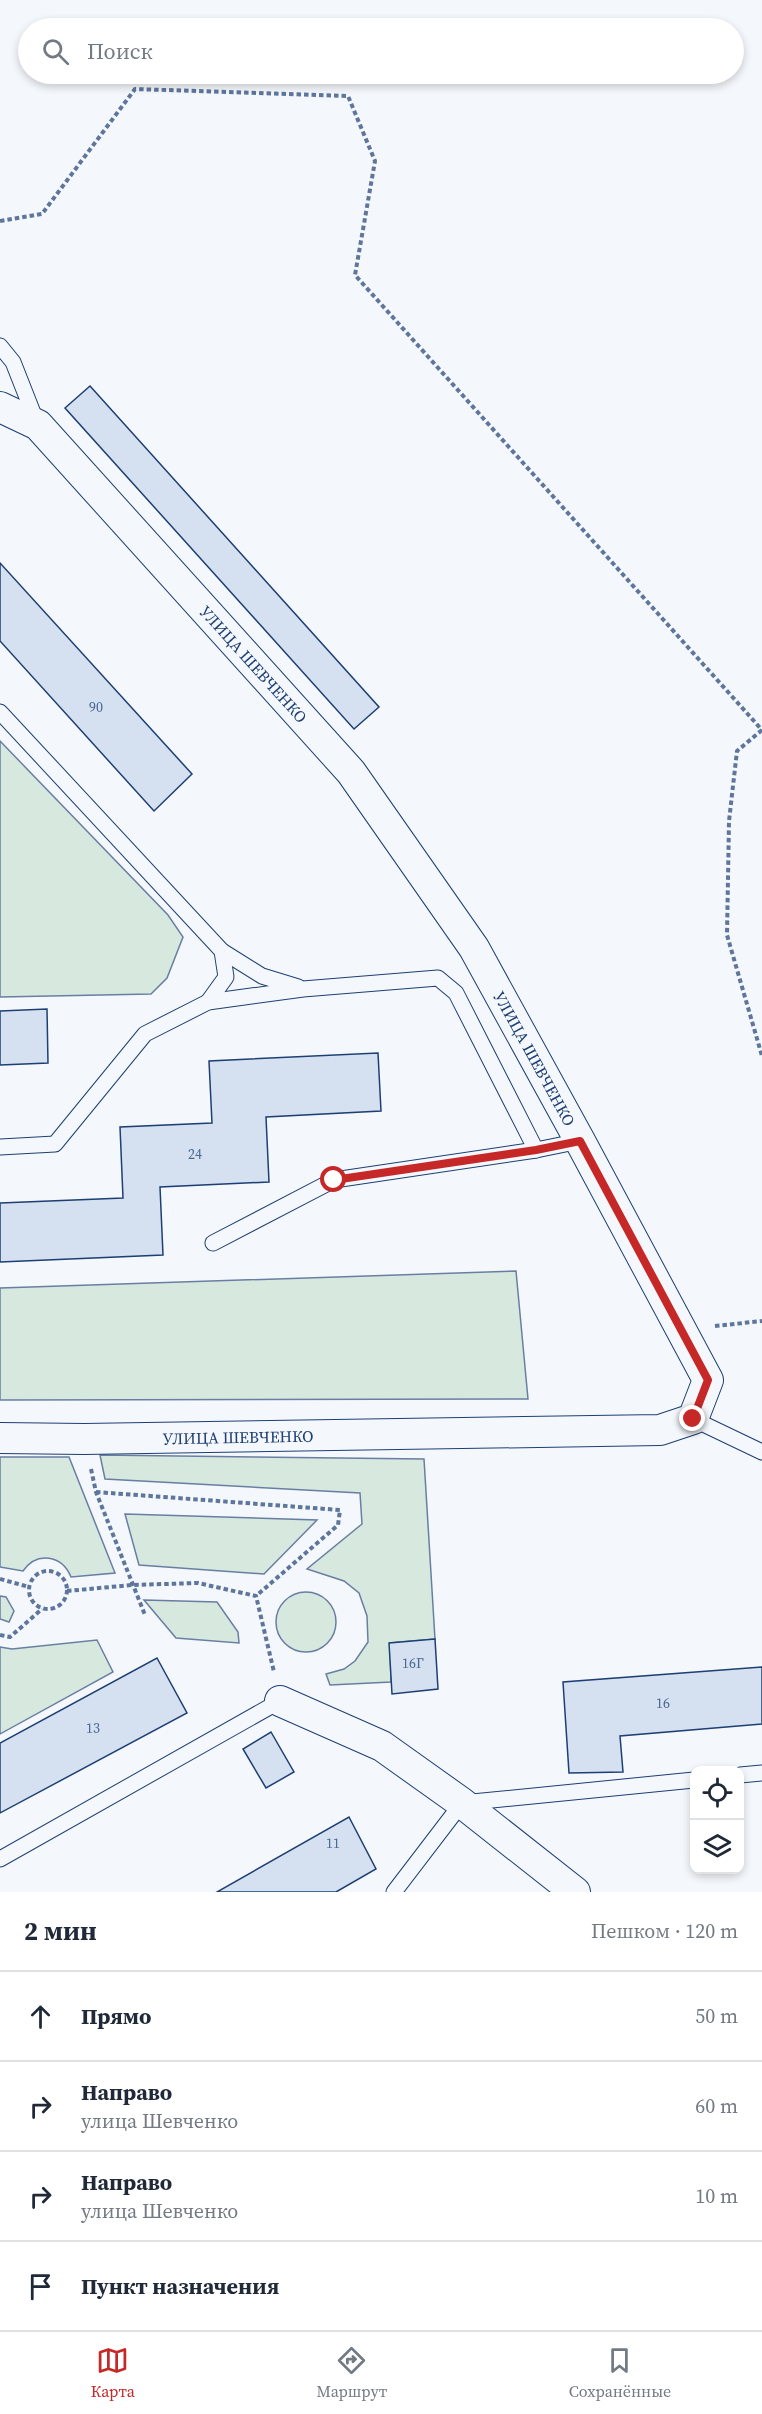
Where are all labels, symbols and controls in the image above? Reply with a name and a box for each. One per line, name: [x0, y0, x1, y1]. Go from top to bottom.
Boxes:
search box: [18, 18, 744, 84]
icon: search: [39, 35, 72, 68]
text: Поиск: [87, 36, 153, 66]
street label: УЛИЦА ШЕВЧЕНКО: [195, 601, 312, 727]
house number: 90: [89, 697, 103, 717]
street label: УЛИЦА ШЕВЧЕНКО: [489, 987, 581, 1130]
house number: 24: [188, 1144, 202, 1164]
route start: [320, 1166, 346, 1192]
route end: [679, 1405, 705, 1431]
street label: УЛИЦА ШЕВЧЕНКО: [162, 1425, 314, 1449]
house number: 16Г: [402, 1653, 424, 1673]
house number: 16: [656, 1693, 670, 1713]
house number: 13: [86, 1718, 100, 1738]
map controls: [690, 1766, 744, 1874]
button: locate: [690, 1766, 744, 1820]
button: layers: [690, 1820, 744, 1874]
house number: 11: [326, 1833, 340, 1853]
text: 2 мин: [24, 1913, 97, 1949]
text: Пешком · 120 m: [591, 1917, 738, 1945]
icon: ahead: [24, 2000, 57, 2033]
text: Прямо: [81, 2001, 151, 2031]
text: 50 m: [695, 2002, 738, 2030]
text: Направо: [81, 2077, 172, 2107]
icon: right: [24, 2090, 57, 2123]
text: 60 m: [695, 2092, 738, 2120]
text: улица Шевченко: [81, 2107, 238, 2135]
text: Направо: [81, 2167, 172, 2197]
icon: right: [24, 2180, 57, 2213]
text: 10 m: [695, 2182, 738, 2210]
text: улица Шевченко: [81, 2197, 238, 2225]
icon: arrive: [24, 2270, 57, 2303]
text: Пункт назначения: [81, 2271, 279, 2301]
tab: Карта: [91, 2344, 135, 2402]
tab: Маршрут: [317, 2344, 387, 2402]
tab: Сохранённые: [569, 2344, 671, 2402]

